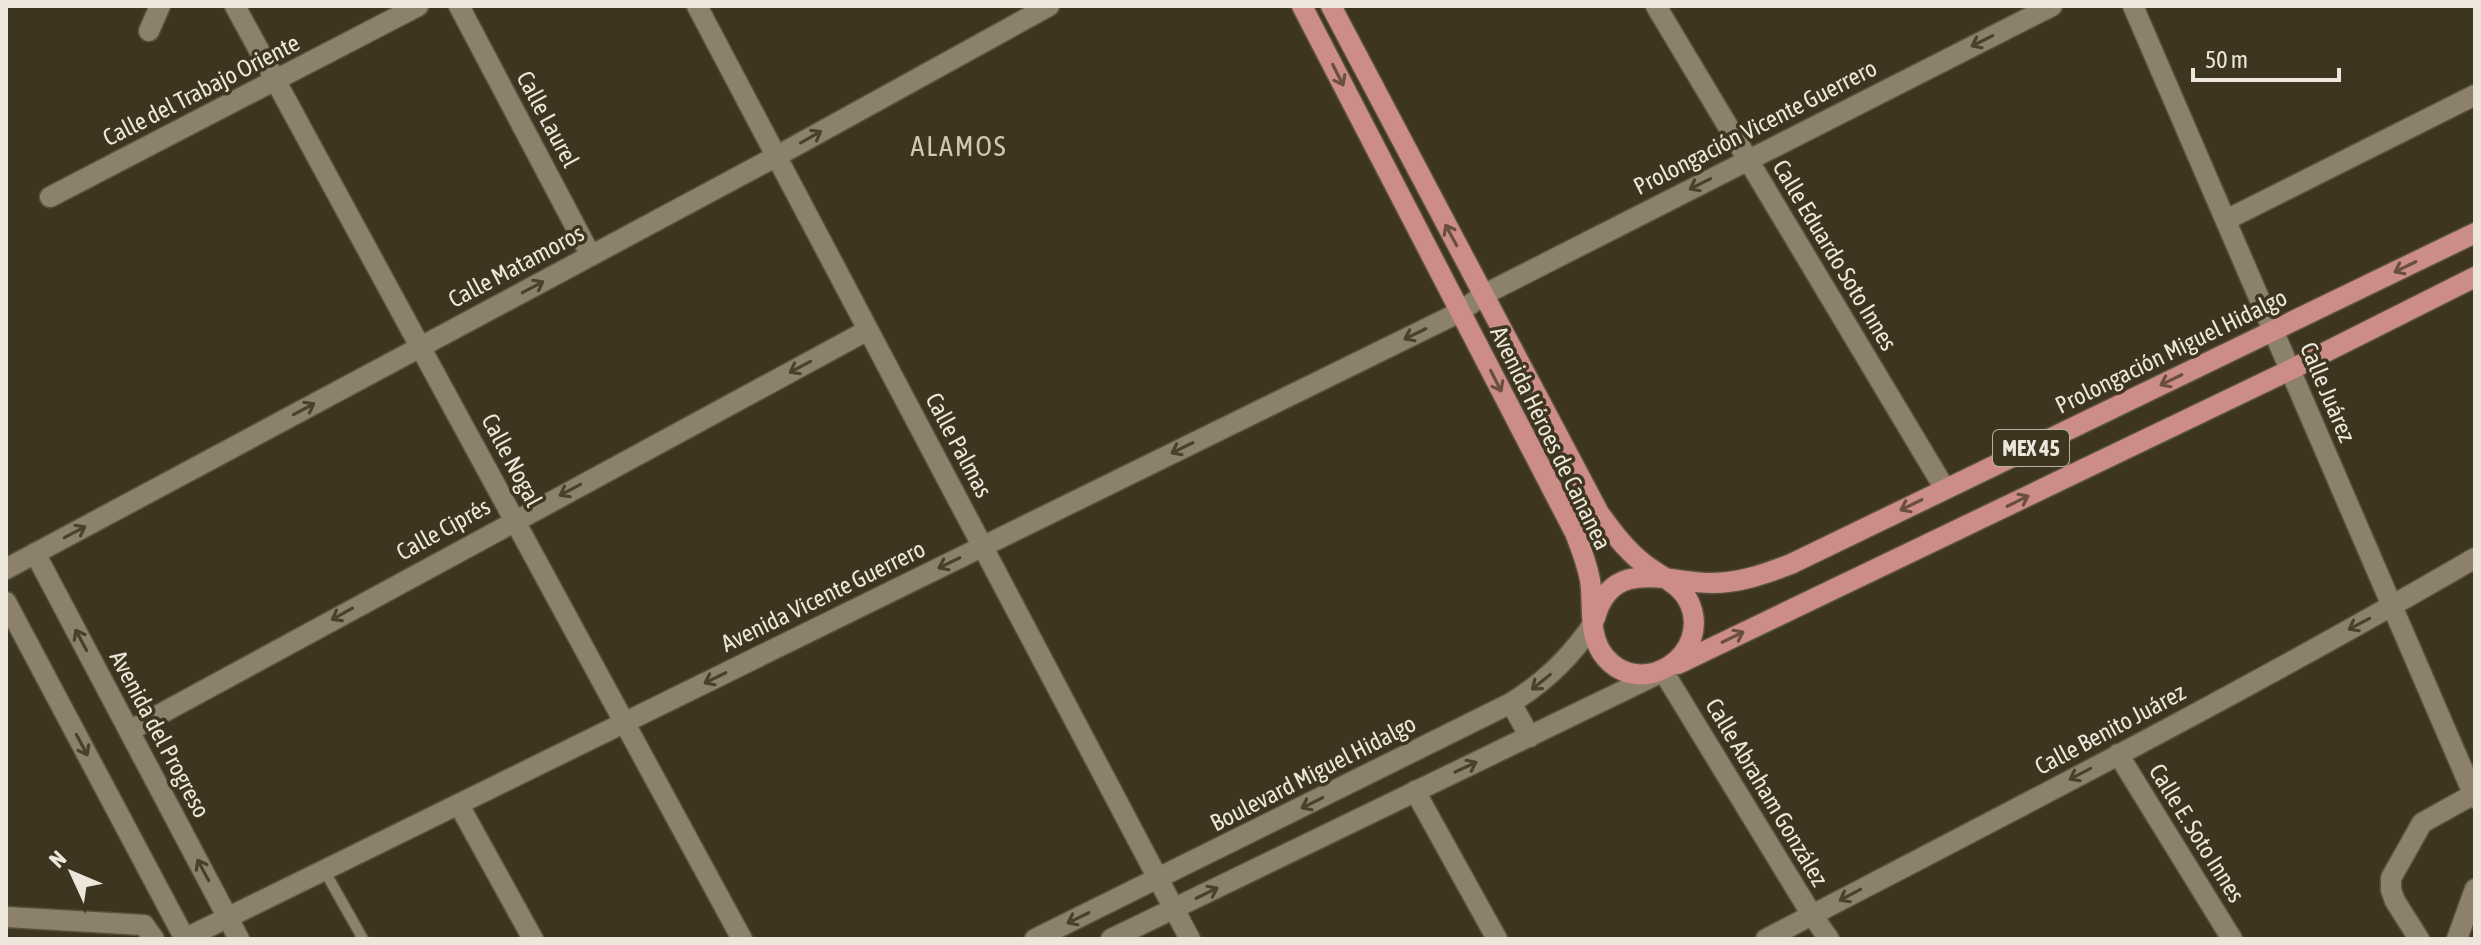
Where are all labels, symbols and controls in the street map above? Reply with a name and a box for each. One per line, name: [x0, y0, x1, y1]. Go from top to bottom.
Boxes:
street label: Calle del Trabajo Oriente: [98, 29, 304, 151]
scale bar: [2193, 32, 2339, 82]
one-way arrow: [1971, 34, 1995, 50]
text: 50 m: [2205, 46, 2248, 73]
street label: Prolongación Vicente Guerrero: [1629, 54, 1881, 200]
one-way arrow: [1331, 63, 1347, 87]
street label: Calle Laurel: [511, 66, 585, 172]
one-way arrow: [799, 128, 823, 144]
district label: ALAMOS: [910, 130, 1008, 162]
street label: Calle Eduardo Soto Innes: [1767, 155, 1903, 355]
one-way arrow: [1689, 177, 1713, 192]
street label: Calle Matamoros: [444, 219, 588, 313]
one-way arrow: [1443, 224, 1459, 247]
one-way arrow: [2393, 260, 2417, 275]
one-way arrow: [521, 278, 544, 294]
street label: Prolongación Miguel Hidalgo: [2051, 283, 2291, 419]
street label: Avenida Héroes de Cananea: [1485, 322, 1617, 554]
one-way arrow: [1404, 326, 1428, 342]
street label: Calle Juárez: [2295, 338, 2361, 446]
one-way arrow: [788, 359, 812, 375]
one-way arrow: [1488, 369, 1504, 392]
one-way arrow: [2159, 373, 2183, 388]
street label: Calle Palmas: [920, 388, 998, 502]
one-way arrow: [292, 401, 315, 417]
street label: Calle Nogal: [476, 409, 548, 512]
road number: MEX 45: [1993, 430, 2069, 466]
one-way arrow: [1170, 441, 1194, 457]
one-way arrow: [559, 482, 583, 498]
street label: Calle Ciprés: [392, 492, 494, 566]
one-way arrow: [2006, 493, 2030, 508]
one-way arrow: [1900, 498, 1924, 513]
one-way arrow: [62, 524, 86, 539]
street label: Avenida Vicente Guerrero: [717, 535, 929, 657]
one-way arrow: [937, 556, 961, 571]
one-way arrow: [331, 606, 354, 622]
one-way arrow: [2347, 617, 2371, 633]
one-way arrow: [72, 629, 88, 653]
one-way arrow: [1721, 629, 1745, 644]
street label: Avenida del Progreso: [105, 646, 215, 822]
one-way arrow: [704, 671, 728, 686]
one-way arrow: [1531, 673, 1552, 691]
street label: Calle Benito Juárez: [2030, 678, 2190, 780]
street label: Calle Abraham González: [1700, 693, 1834, 891]
street label: Boulevard Miguel Hidalgo: [1206, 709, 1420, 837]
one-way arrow: [75, 733, 91, 757]
one-way arrow: [1453, 759, 1477, 774]
street label: Calle E. Soto Innes: [2144, 759, 2250, 907]
one-way arrow: [2069, 767, 2093, 783]
one-way arrow: [1300, 796, 1324, 811]
north arrow: [32, 833, 112, 913]
text: N: [44, 845, 71, 873]
one-way arrow: [194, 859, 210, 882]
one-way arrow: [1194, 885, 1218, 900]
one-way arrow: [1839, 888, 1863, 904]
one-way arrow: [1067, 911, 1091, 926]

